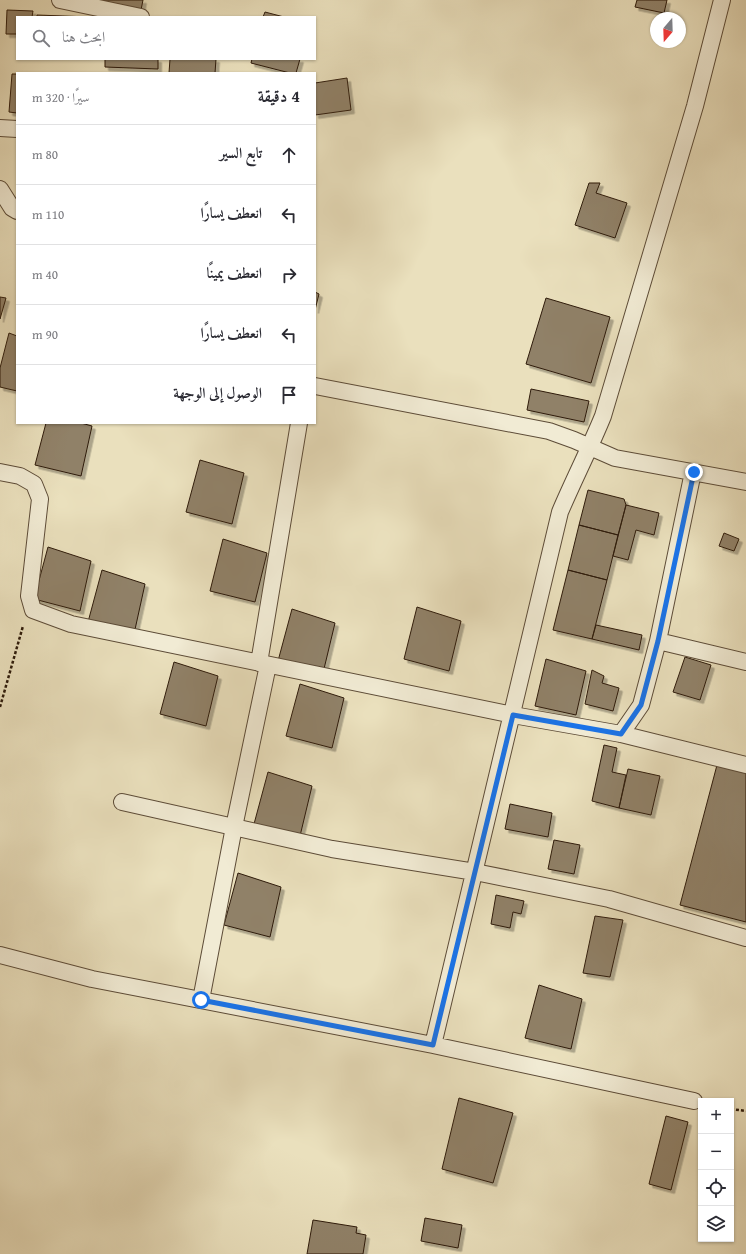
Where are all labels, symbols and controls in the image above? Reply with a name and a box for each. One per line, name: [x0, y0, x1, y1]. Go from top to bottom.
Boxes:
north arrow: [650, 12, 686, 48]
search box: [16, 16, 316, 60]
text: ابحث هنا: [62, 26, 105, 47]
icon: search: [30, 27, 52, 49]
text: 4 دقيقة: [258, 83, 300, 108]
text: سيرًا · 320 m: [32, 88, 90, 107]
text: تابع السير: [220, 142, 262, 163]
icon: ahead: [278, 144, 300, 166]
text: 80 m: [32, 145, 58, 164]
text: انعطف يسارًا: [200, 202, 262, 223]
icon: left: [278, 204, 300, 226]
text: 110 m: [32, 205, 64, 224]
text: انعطف يمينًا: [206, 262, 262, 283]
icon: right: [278, 264, 300, 286]
text: 40 m: [32, 265, 58, 284]
text: انعطف يسارًا: [200, 322, 262, 343]
icon: left: [278, 324, 300, 346]
text: 90 m: [32, 325, 58, 344]
text: الوصول إلى الوجهة: [173, 382, 262, 403]
icon: arrive: [278, 384, 300, 406]
route end: [685, 463, 703, 481]
route start: [192, 991, 210, 1009]
map controls: [698, 1098, 734, 1242]
button: +: [698, 1098, 734, 1134]
button: −: [698, 1134, 734, 1170]
button: locate: [698, 1170, 734, 1206]
button: layers: [698, 1206, 734, 1242]

